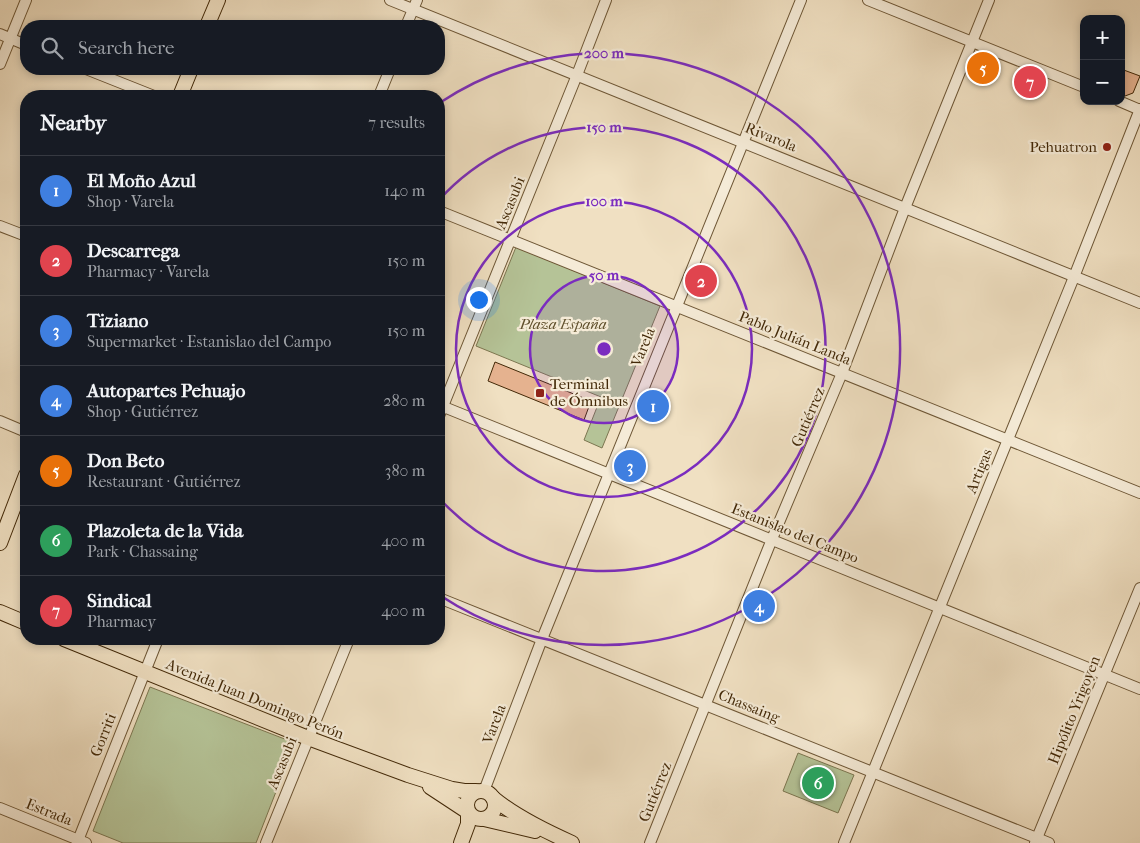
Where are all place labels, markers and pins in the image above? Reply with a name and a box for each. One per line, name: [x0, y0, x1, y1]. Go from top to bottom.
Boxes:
pin: 5: [967, 49, 999, 87]
pin: 7: [1014, 63, 1046, 101]
place label: Pehuatron: [1029, 138, 1097, 156]
marker: Pehuatron: [1101, 141, 1113, 153]
pin: 2: [685, 262, 717, 300]
centre of rings: [595, 340, 613, 358]
place label: Terminal de Ómnibus: [550, 375, 628, 410]
marker: Terminal de Ómnibus: [534, 387, 546, 399]
pin: 1: [637, 387, 669, 425]
pin: 3: [614, 447, 646, 485]
pin: 4: [743, 587, 775, 625]
pin: 6: [802, 764, 834, 802]

